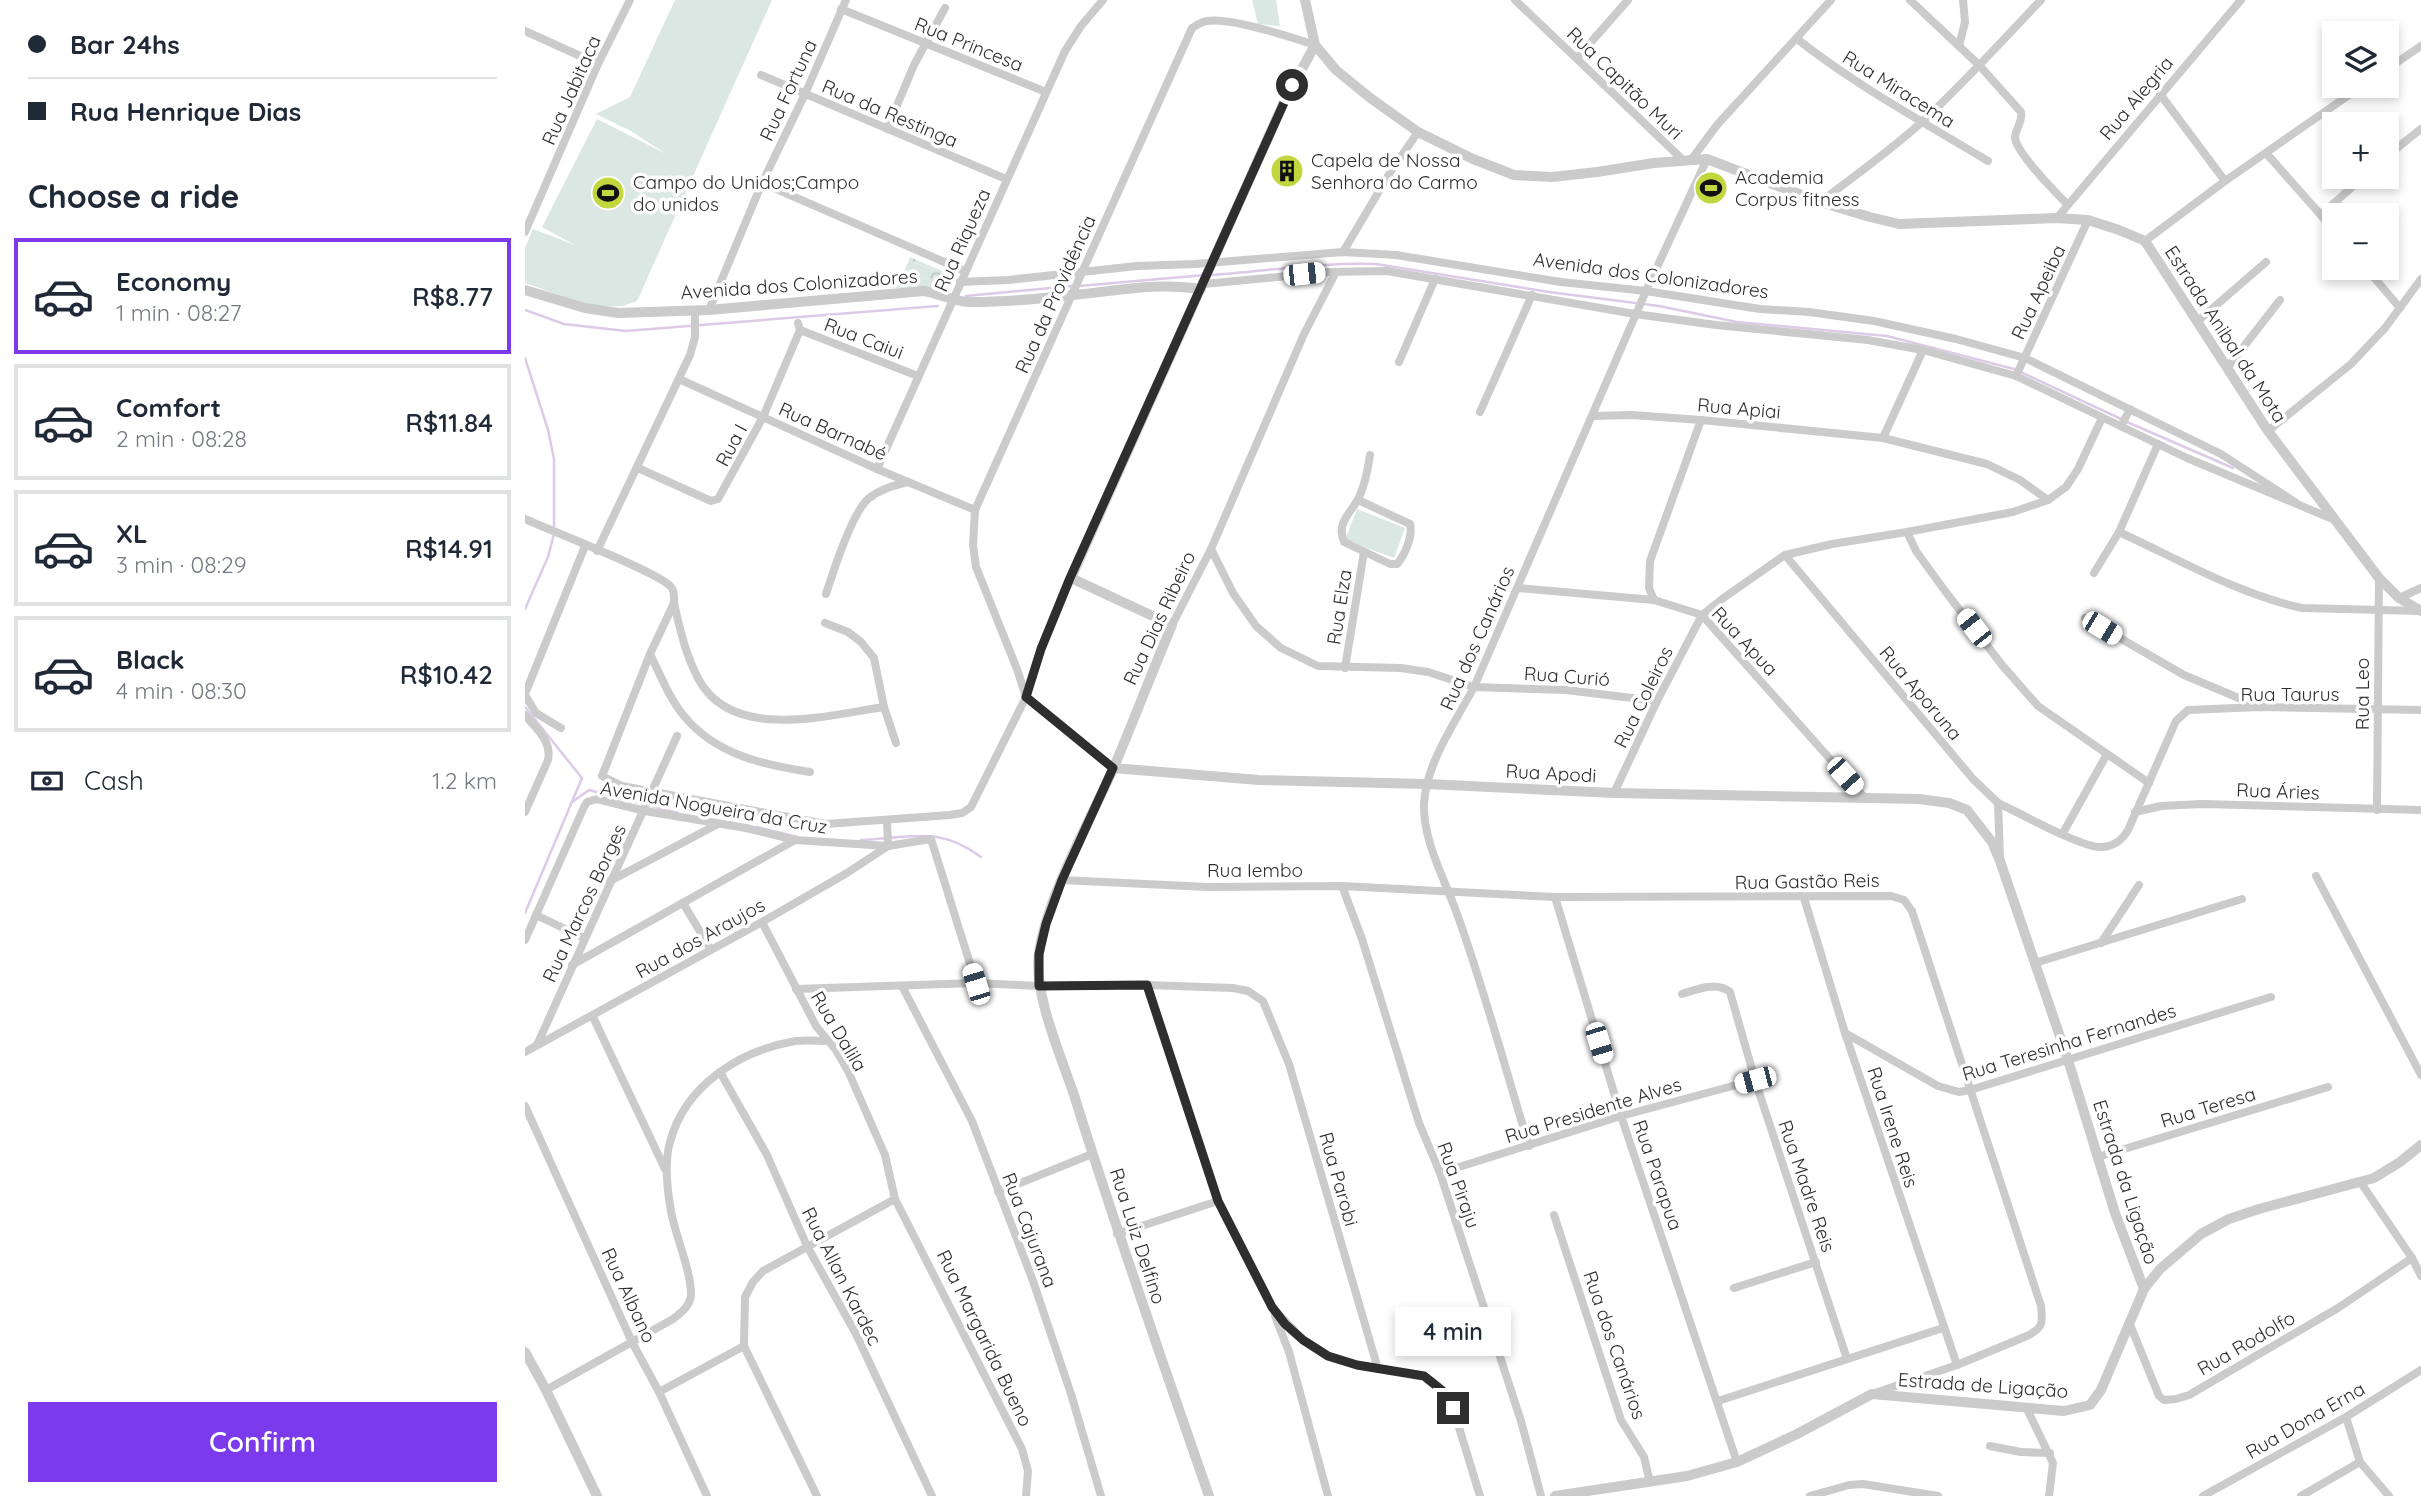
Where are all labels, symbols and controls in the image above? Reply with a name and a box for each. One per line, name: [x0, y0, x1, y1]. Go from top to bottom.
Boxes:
street label: Rua Princesa: [911, 11, 1027, 77]
map controls: [2322, 21, 2399, 280]
button: layers: [2322, 21, 2399, 98]
street label: Rua Capitão Muri: [1562, 22, 1688, 144]
text: Bar 24hs: [70, 28, 180, 61]
street label: Rua Jabitaca: [536, 32, 606, 148]
street label: Rua Fortuna: [754, 36, 822, 144]
street label: Rua Miracema: [1838, 45, 1960, 133]
street label: Rua Alegria: [2094, 51, 2178, 145]
route start: [1276, 69, 1308, 101]
street label: Rua da Restinga: [818, 74, 962, 152]
text: Rua Henrique Dias: [70, 95, 301, 128]
button: +: [2322, 112, 2399, 189]
place label: Capela de Nossa Senhora do Carmo: [1311, 148, 1478, 194]
building icon: Capela de Nossa Senhora do Carmo: [1268, 152, 1306, 190]
place label: Academia Corpus fitness: [1735, 165, 1860, 211]
sports icon: Academia Corpus fitness: [1692, 169, 1730, 207]
place label: Campo do Unidos;Campo do unidos: [633, 170, 859, 216]
sports icon: Campo do Unidos;Campo do unidos: [589, 174, 627, 212]
text: Choose a ride: [28, 176, 240, 216]
street label: Rua Riqueza: [929, 185, 995, 295]
button: −: [2322, 203, 2399, 280]
street label: Rua da Providência: [1009, 211, 1101, 377]
street label: Rua Apeiba: [2006, 241, 2070, 343]
street label: Estrada Anibal da Mota: [2160, 241, 2292, 427]
street label: Avenida dos Colonizadores: [1532, 247, 1770, 303]
car: [1283, 261, 1326, 287]
street label: Avenida dos Colonizadores: [680, 264, 918, 304]
icon: car: [32, 265, 95, 328]
text: Economy: [116, 265, 231, 298]
text: R$8.77: [412, 280, 493, 313]
text: 1 min · 08:27: [116, 298, 242, 327]
street label: Rua Caiui: [821, 312, 907, 364]
icon: car: [32, 391, 95, 454]
text: Comfort: [116, 391, 221, 424]
street label: Rua Apiai: [1696, 392, 1782, 424]
street label: Rua Barnabé: [775, 396, 891, 466]
text: R$11.84: [405, 406, 493, 439]
street label: Rua I: [710, 420, 752, 470]
text: 2 min · 08:28: [116, 424, 247, 453]
icon: car: [32, 517, 95, 580]
text: XL: [116, 517, 148, 550]
text: R$14.91: [405, 532, 493, 565]
street label: Rua Dias Ribeiro: [1118, 547, 1200, 689]
text: 3 min · 08:29: [116, 550, 247, 579]
street label: Rua dos Canários: [1434, 562, 1520, 714]
street label: Rua Elza: [1321, 568, 1357, 646]
street label: Rua Apua: [1707, 601, 1783, 681]
car: [1953, 605, 1996, 651]
car: [2079, 608, 2126, 648]
street label: Rua Aporuna: [1875, 641, 1967, 745]
street label: Rua Coleiros: [1608, 642, 1678, 752]
icon: car: [32, 643, 95, 706]
text: Black: [116, 643, 185, 676]
text: R$10.42: [400, 658, 493, 691]
street label: Rua Leo: [2350, 658, 2374, 730]
street label: Rua Curió: [1523, 661, 1611, 691]
text: 4 min · 08:30: [116, 676, 247, 705]
street label: Rua Taurus: [2241, 682, 2339, 706]
car: [1824, 753, 1867, 799]
street label: Rua Apodi: [1505, 759, 1597, 787]
icon: cash: [28, 762, 66, 800]
text: Cash: [84, 764, 144, 797]
text: 1.2 km: [432, 766, 497, 795]
street label: Avenida Nogueira da Cruz: [599, 775, 829, 839]
street label: Rua Áries: [2236, 778, 2320, 804]
street label: Rua Marcos Borges: [537, 820, 631, 986]
street label: Rua Iembo: [1207, 858, 1303, 882]
street label: Rua Gastão Reis: [1734, 868, 1880, 894]
street label: Rua dos Araujos: [631, 893, 769, 983]
car: [960, 961, 993, 1007]
street label: Rua Dalila: [806, 986, 872, 1076]
street label: Rua Teresinha Fernandes: [1959, 998, 2179, 1086]
car: [1583, 1020, 1616, 1066]
car: [1732, 1064, 1779, 1096]
street label: Rua Irene Reis: [1862, 1064, 1924, 1191]
street label: Rua Presidente Alves: [1502, 1072, 1684, 1148]
street label: Rua Teresa: [2158, 1081, 2258, 1133]
street label: Estrada da Ligação: [2088, 1097, 2164, 1267]
street label: Rua Parapua: [1628, 1117, 1688, 1233]
street label: Rua Madre Reis: [1773, 1117, 1841, 1255]
street label: Rua Parobi: [1314, 1129, 1364, 1229]
street label: Rua Piraju: [1432, 1139, 1486, 1231]
street label: Rua Luiz Delfino: [1105, 1165, 1171, 1307]
street label: Rua Cajurana: [997, 1169, 1063, 1291]
street label: Rua Allan Kardec: [797, 1203, 887, 1349]
street label: Rua Albano: [597, 1244, 661, 1346]
street label: Rua Margarida Bueno: [932, 1246, 1038, 1430]
street label: Rua dos Canários: [1578, 1268, 1652, 1422]
street label: Rua Rodolfo: [2193, 1305, 2299, 1381]
callout: 4 min: [1395, 1306, 1511, 1356]
text: 4 min: [1423, 1317, 1483, 1346]
street label: Estrada de Ligação: [1897, 1367, 2069, 1403]
street label: Rua Dona Erna: [2241, 1376, 2369, 1464]
route end: [1437, 1392, 1469, 1424]
button: Confirm: [28, 1402, 497, 1482]

